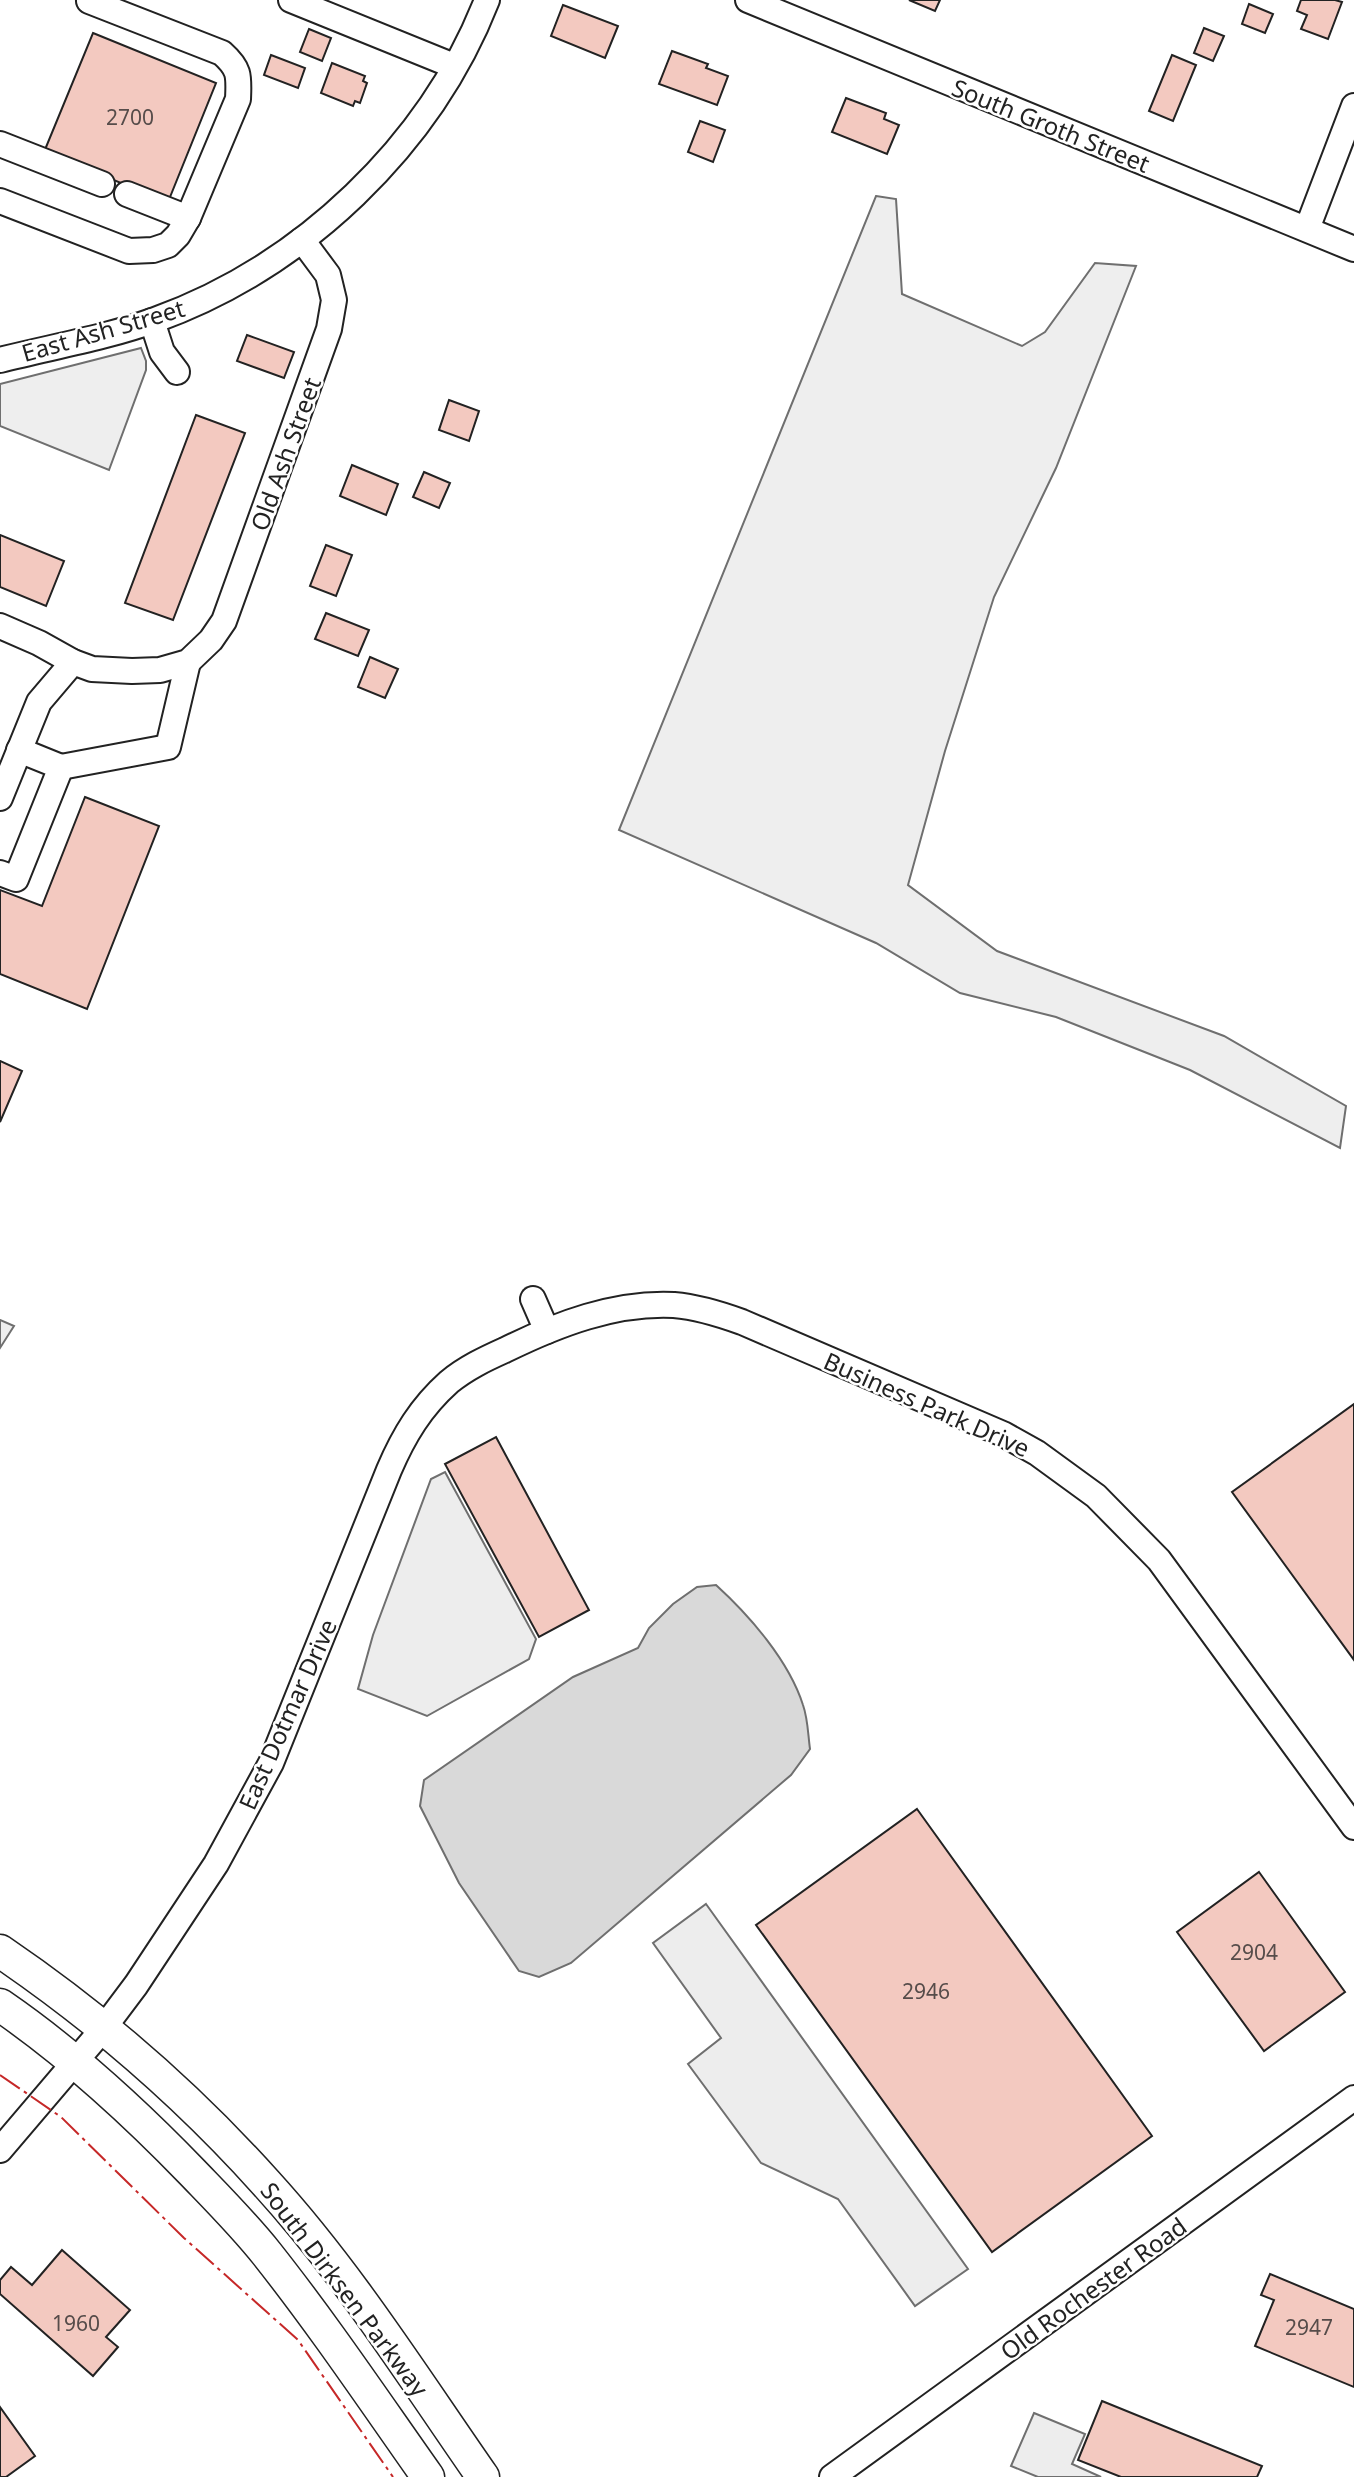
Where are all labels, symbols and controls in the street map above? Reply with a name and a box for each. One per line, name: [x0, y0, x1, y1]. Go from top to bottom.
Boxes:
street label: South Groth Street: [947, 70, 1155, 180]
house number: 2700: [106, 103, 154, 131]
street label: East Ash Street: [18, 291, 189, 369]
street label: Old Ash Street: [242, 372, 328, 535]
street label: Business Park Drive: [819, 1344, 1035, 1464]
street label: East Dotmar Drive: [230, 1614, 344, 1814]
house number: 2904: [1230, 1938, 1278, 1966]
house number: 2946: [902, 1977, 950, 2005]
street label: South Dirksen Parkway: [254, 2175, 437, 2403]
street label: Old Rochester Road: [993, 2209, 1193, 2367]
house number: 1960: [52, 2309, 100, 2337]
house number: 2947: [1285, 2313, 1333, 2341]

